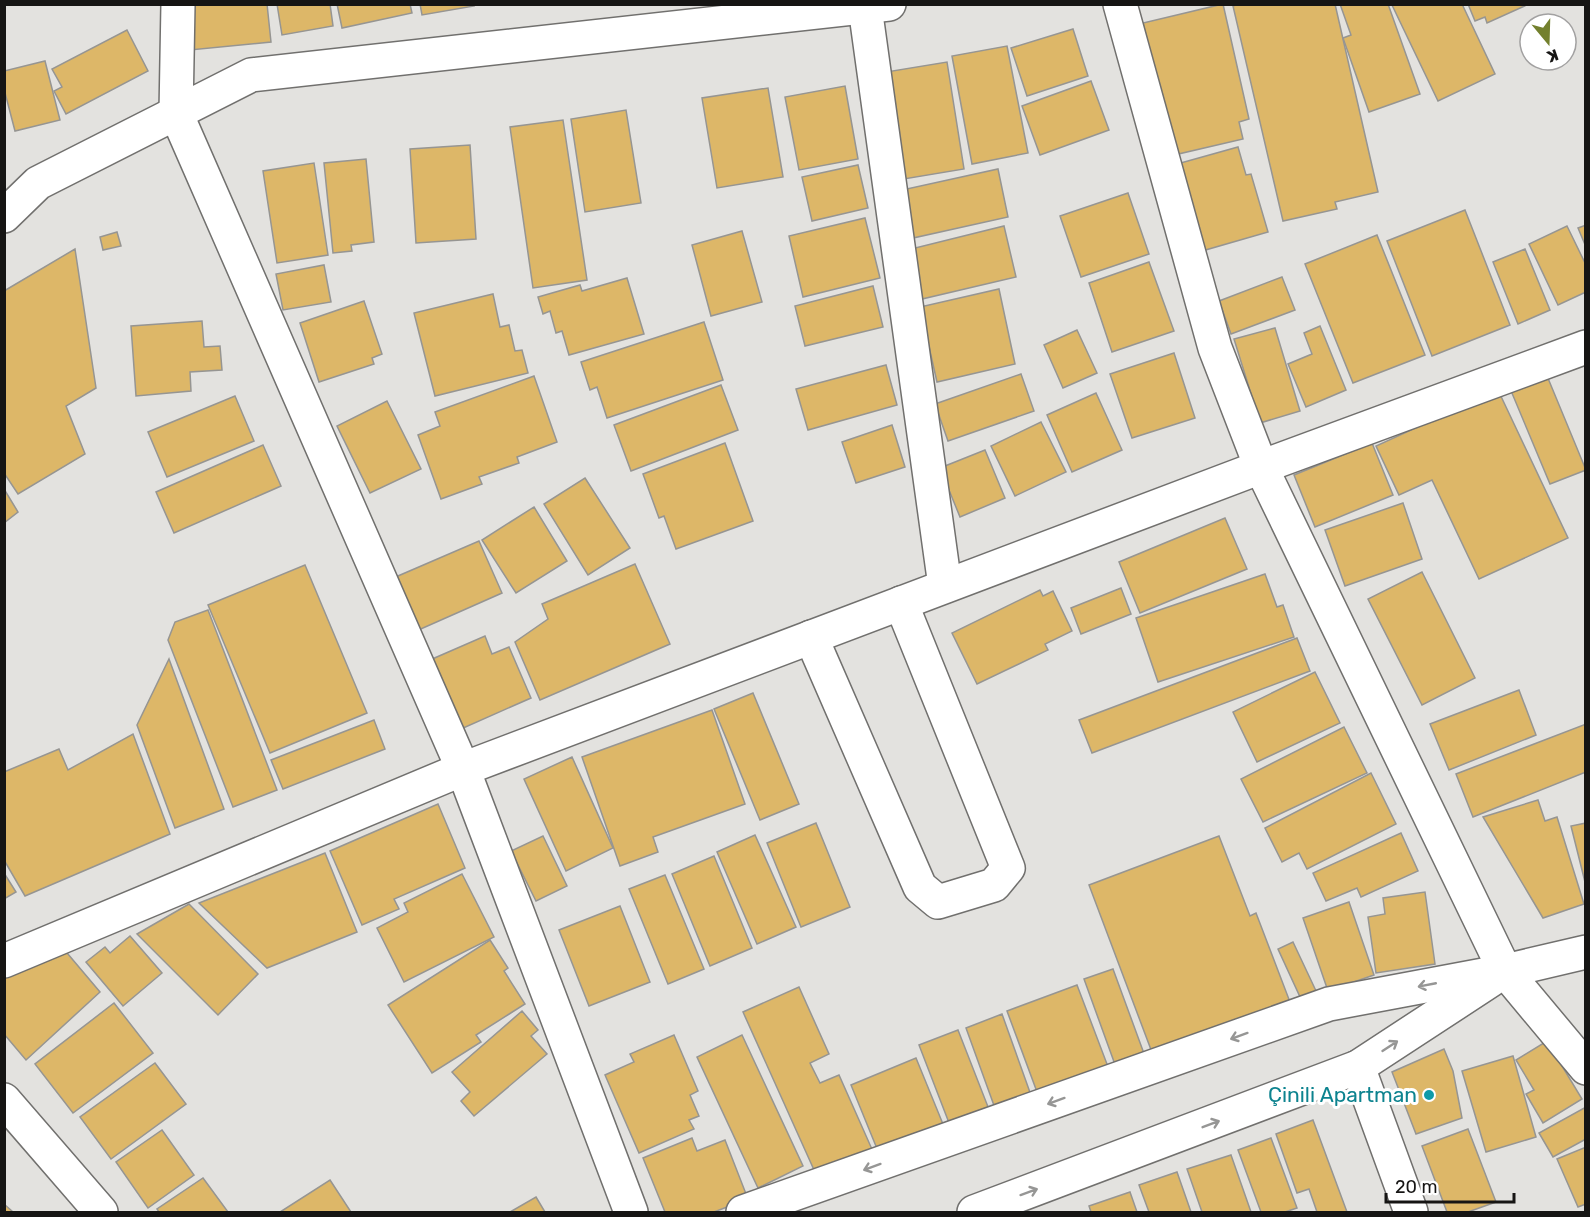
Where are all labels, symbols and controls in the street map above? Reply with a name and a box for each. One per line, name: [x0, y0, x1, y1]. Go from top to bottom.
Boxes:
north arrow: [1518, 12, 1578, 72]
text: K: [1544, 45, 1561, 67]
one-way arrow: [1418, 980, 1437, 991]
one-way arrow: [1231, 1031, 1249, 1042]
one-way arrow: [1381, 1040, 1398, 1052]
place label: Çinili Apartman: [1268, 1082, 1417, 1107]
marker: Çinili Apartman: [1422, 1088, 1436, 1102]
one-way arrow: [1047, 1097, 1066, 1108]
one-way arrow: [1202, 1117, 1220, 1128]
one-way arrow: [863, 1162, 882, 1173]
scale bar: [1386, 1166, 1514, 1204]
text: 20 m: [1395, 1176, 1437, 1198]
one-way arrow: [1019, 1186, 1038, 1197]

